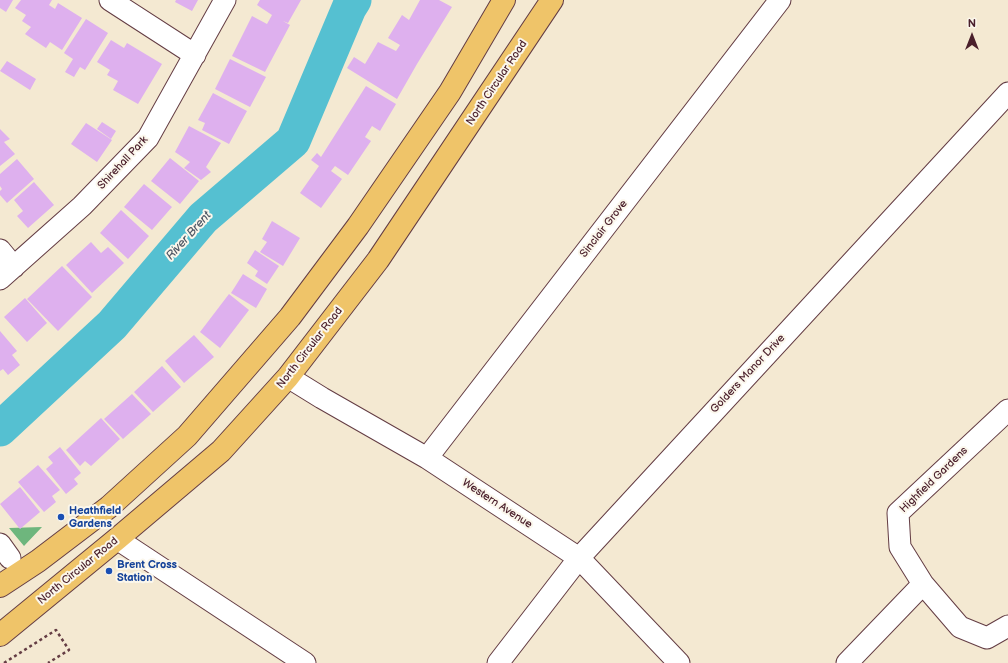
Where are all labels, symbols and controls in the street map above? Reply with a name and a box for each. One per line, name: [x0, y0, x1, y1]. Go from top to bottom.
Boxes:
north arrow: [952, 16, 992, 56]
text: N: [968, 17, 976, 30]
street label: North Circular Road: [464, 38, 530, 128]
street label: Shirehall Park: [95, 134, 151, 192]
street label: Sinclair Grove: [577, 198, 631, 260]
water label: River Brent: [163, 209, 215, 263]
street label: North Circular Road: [274, 305, 346, 391]
street label: Golders Manor Drive: [708, 332, 788, 416]
street label: Highfield Gardens: [897, 444, 971, 516]
street label: Western Avenue: [459, 476, 535, 532]
place label: Heathfield Gardens: [69, 504, 121, 530]
marker: Heathfield Gardens: [56, 512, 66, 522]
street label: North Circular Road: [35, 535, 121, 607]
place label: Brent Cross Station: [117, 558, 177, 584]
marker: Brent Cross Station: [104, 566, 114, 576]

